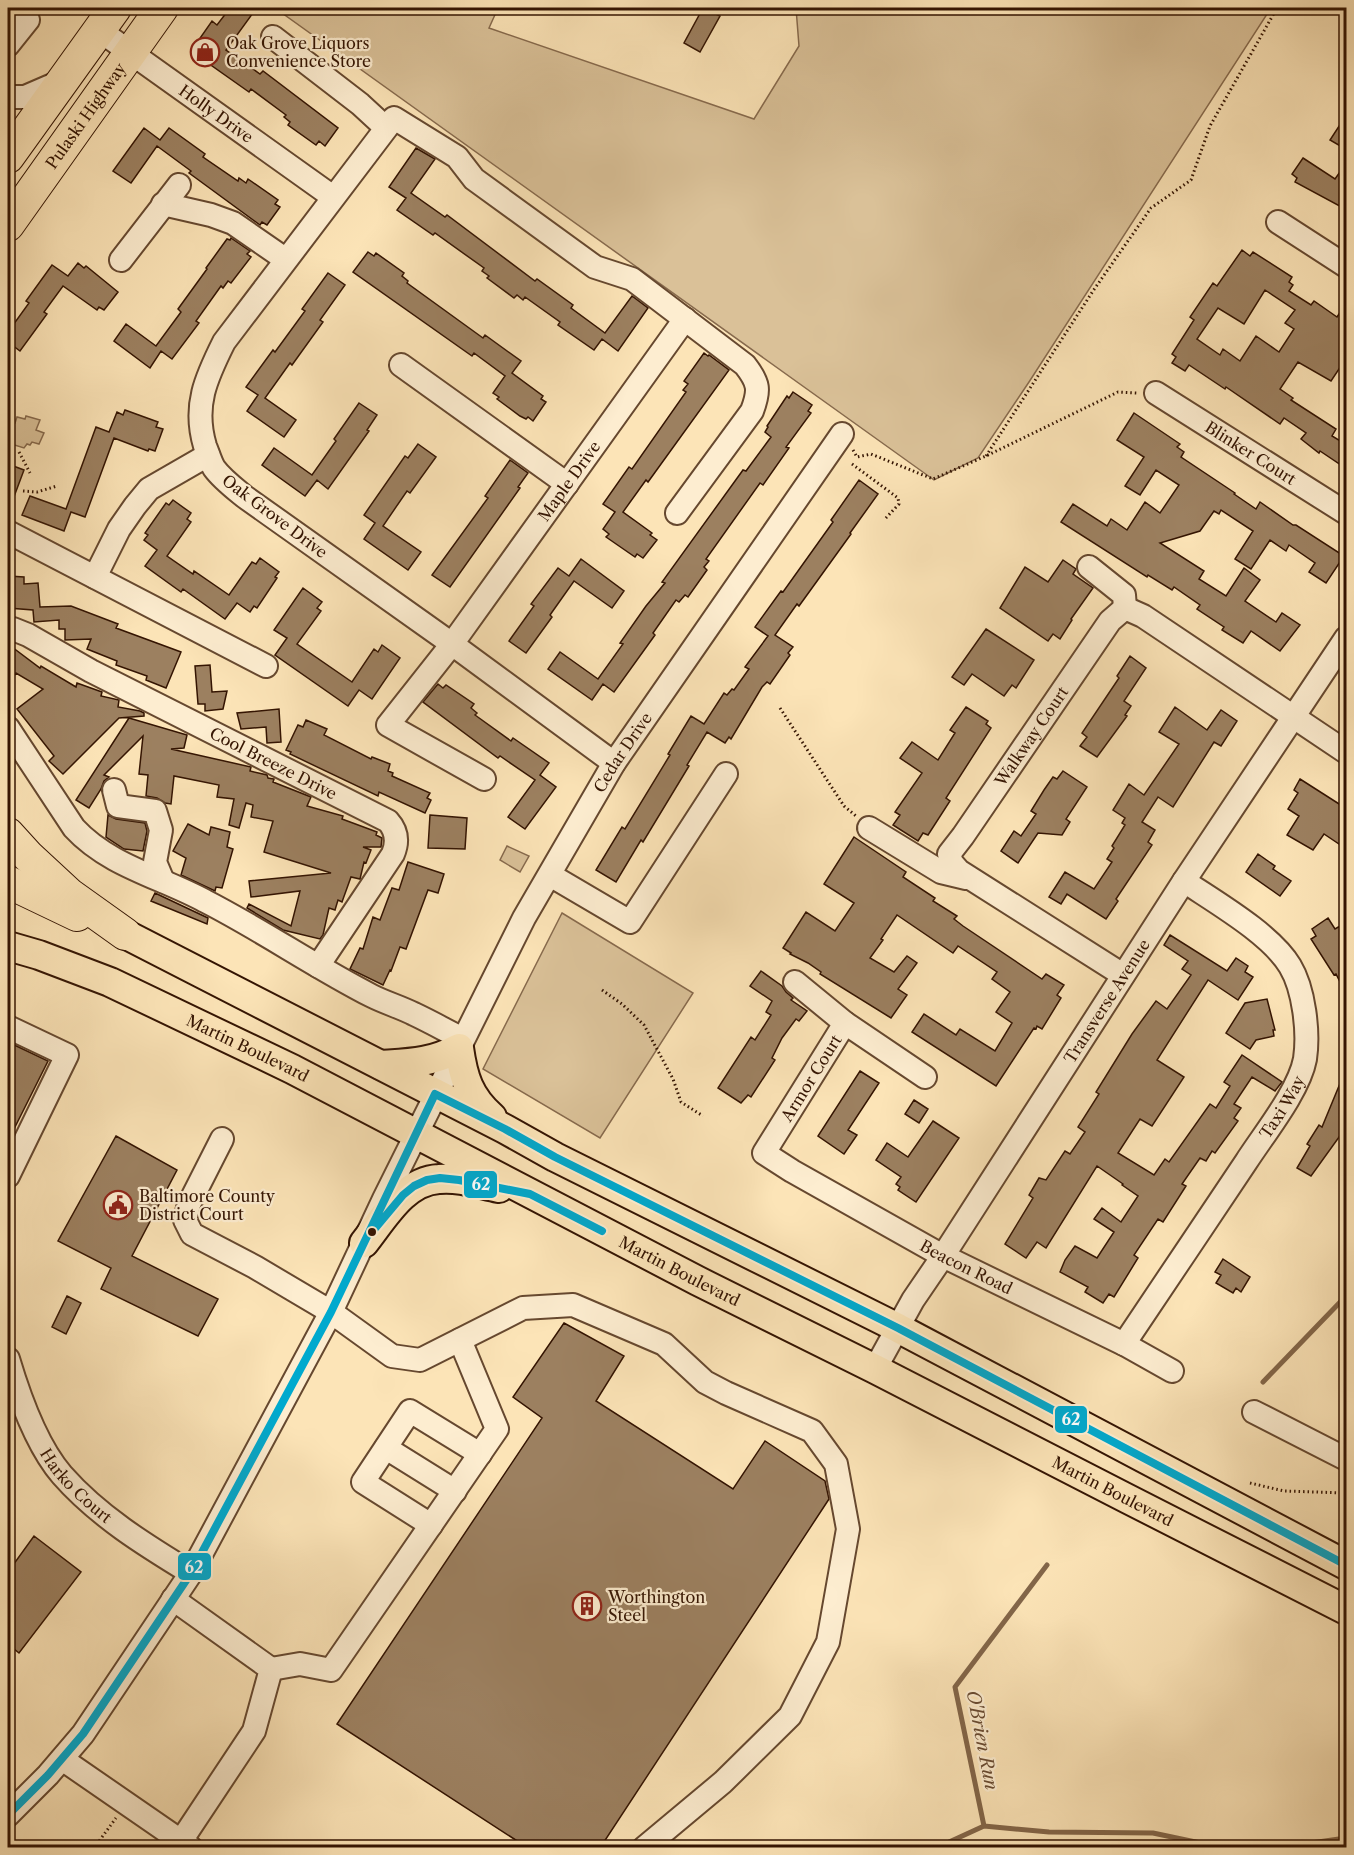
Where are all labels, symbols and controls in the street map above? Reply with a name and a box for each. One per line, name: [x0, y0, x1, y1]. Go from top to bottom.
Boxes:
place label: Oak Grove Liquors Convenience Store: [226, 33, 371, 71]
shop icon: Oak Grove Liquors Convenience Store: [189, 36, 221, 68]
street label: Pulaski Highway: [41, 58, 131, 173]
street label: Holly Drive: [175, 80, 257, 147]
street label: Blinker Court: [1202, 417, 1300, 489]
street label: Maple Drive: [533, 437, 604, 525]
street label: Oak Grove Drive: [218, 470, 332, 562]
street label: Walkway Court: [990, 682, 1072, 791]
street label: Cedar Drive: [589, 708, 656, 796]
street label: Cool Breeze Drive: [206, 723, 340, 804]
street label: Transverse Avenue: [1060, 935, 1154, 1067]
street label: Martin Boulevard: [183, 1010, 313, 1086]
street label: Armor Court: [776, 1031, 846, 1126]
street label: Taxi Way: [1255, 1071, 1309, 1142]
line badge: 62: [463, 1170, 498, 1199]
text: 62: [471, 1174, 491, 1194]
place label: Baltimore County District Court: [139, 1186, 276, 1224]
public building icon: Baltimore County District Court: [102, 1189, 134, 1221]
unlabelled marker: [366, 1226, 378, 1238]
street label: Martin Boulevard: [616, 1232, 744, 1310]
street label: Beacon Road: [917, 1235, 1016, 1298]
line badge: 62: [1054, 1405, 1088, 1434]
text: 62: [1061, 1409, 1081, 1429]
street label: Harko Court: [36, 1445, 116, 1527]
street label: Martin Boulevard: [1049, 1452, 1177, 1531]
line badge: 62: [177, 1552, 212, 1581]
text: 62: [184, 1557, 204, 1577]
place label: Worthington Steel: [607, 1587, 705, 1625]
building icon: Worthington Steel: [571, 1590, 603, 1622]
water label: O'Brien Run: [962, 1688, 1002, 1792]

